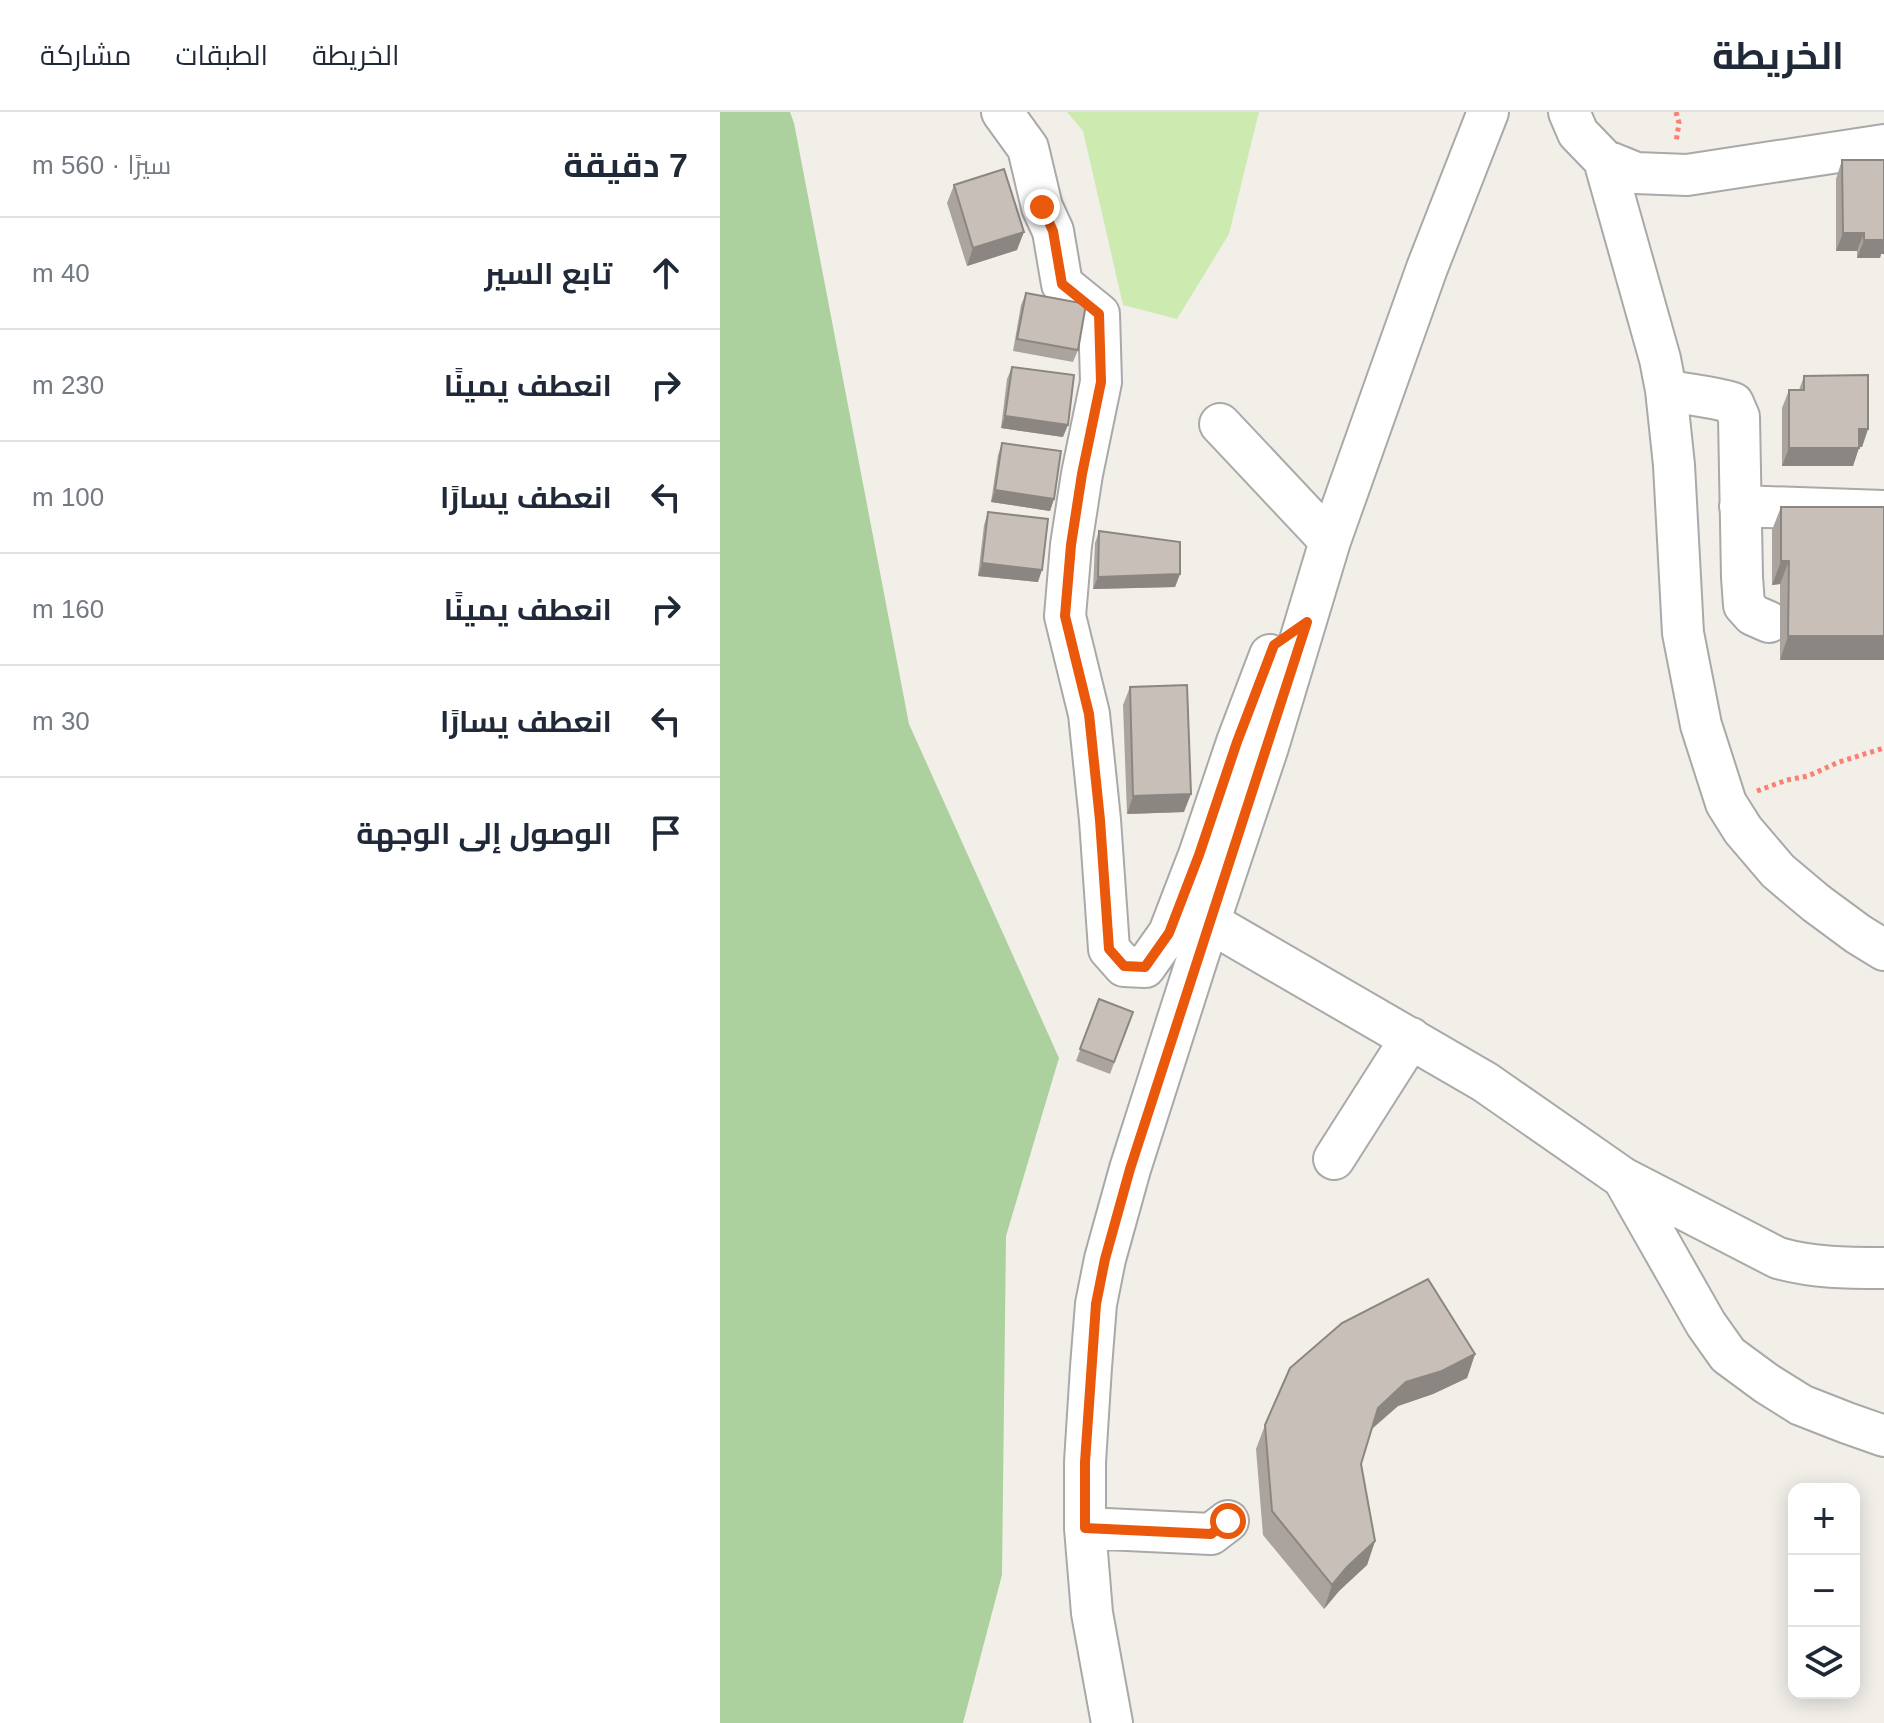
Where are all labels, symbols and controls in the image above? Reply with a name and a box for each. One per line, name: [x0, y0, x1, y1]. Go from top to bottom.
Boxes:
text: الخريطة: [1712, 35, 1844, 77]
text: مشاركة: [40, 40, 131, 71]
text: الطبقات: [175, 40, 268, 71]
text: الخريطة: [312, 40, 399, 71]
text: 7 دقيقة: [564, 146, 688, 184]
text: سيرًا · 560 m: [32, 150, 171, 180]
route end: [1024, 189, 1060, 225]
icon: ahead: [644, 251, 688, 295]
text: تابع السير: [484, 257, 612, 290]
text: 40 m: [32, 258, 90, 288]
icon: right: [644, 363, 688, 407]
text: انعطف يمينًا: [444, 369, 612, 402]
text: 230 m: [32, 370, 104, 400]
icon: left: [644, 475, 688, 519]
text: انعطف يسارًا: [440, 481, 612, 514]
text: 100 m: [32, 482, 104, 512]
icon: right: [644, 587, 688, 631]
text: انعطف يمينًا: [444, 593, 612, 626]
text: 160 m: [32, 594, 104, 624]
icon: left: [644, 699, 688, 743]
text: انعطف يسارًا: [440, 705, 612, 738]
text: 30 m: [32, 706, 90, 736]
icon: arrive: [644, 811, 688, 855]
text: الوصول إلى الوجهة: [356, 817, 612, 850]
map controls: [1788, 1483, 1860, 1699]
button: +: [1788, 1483, 1860, 1555]
route start: [1210, 1503, 1246, 1539]
button: −: [1788, 1555, 1860, 1627]
button: layers: [1788, 1627, 1860, 1699]

